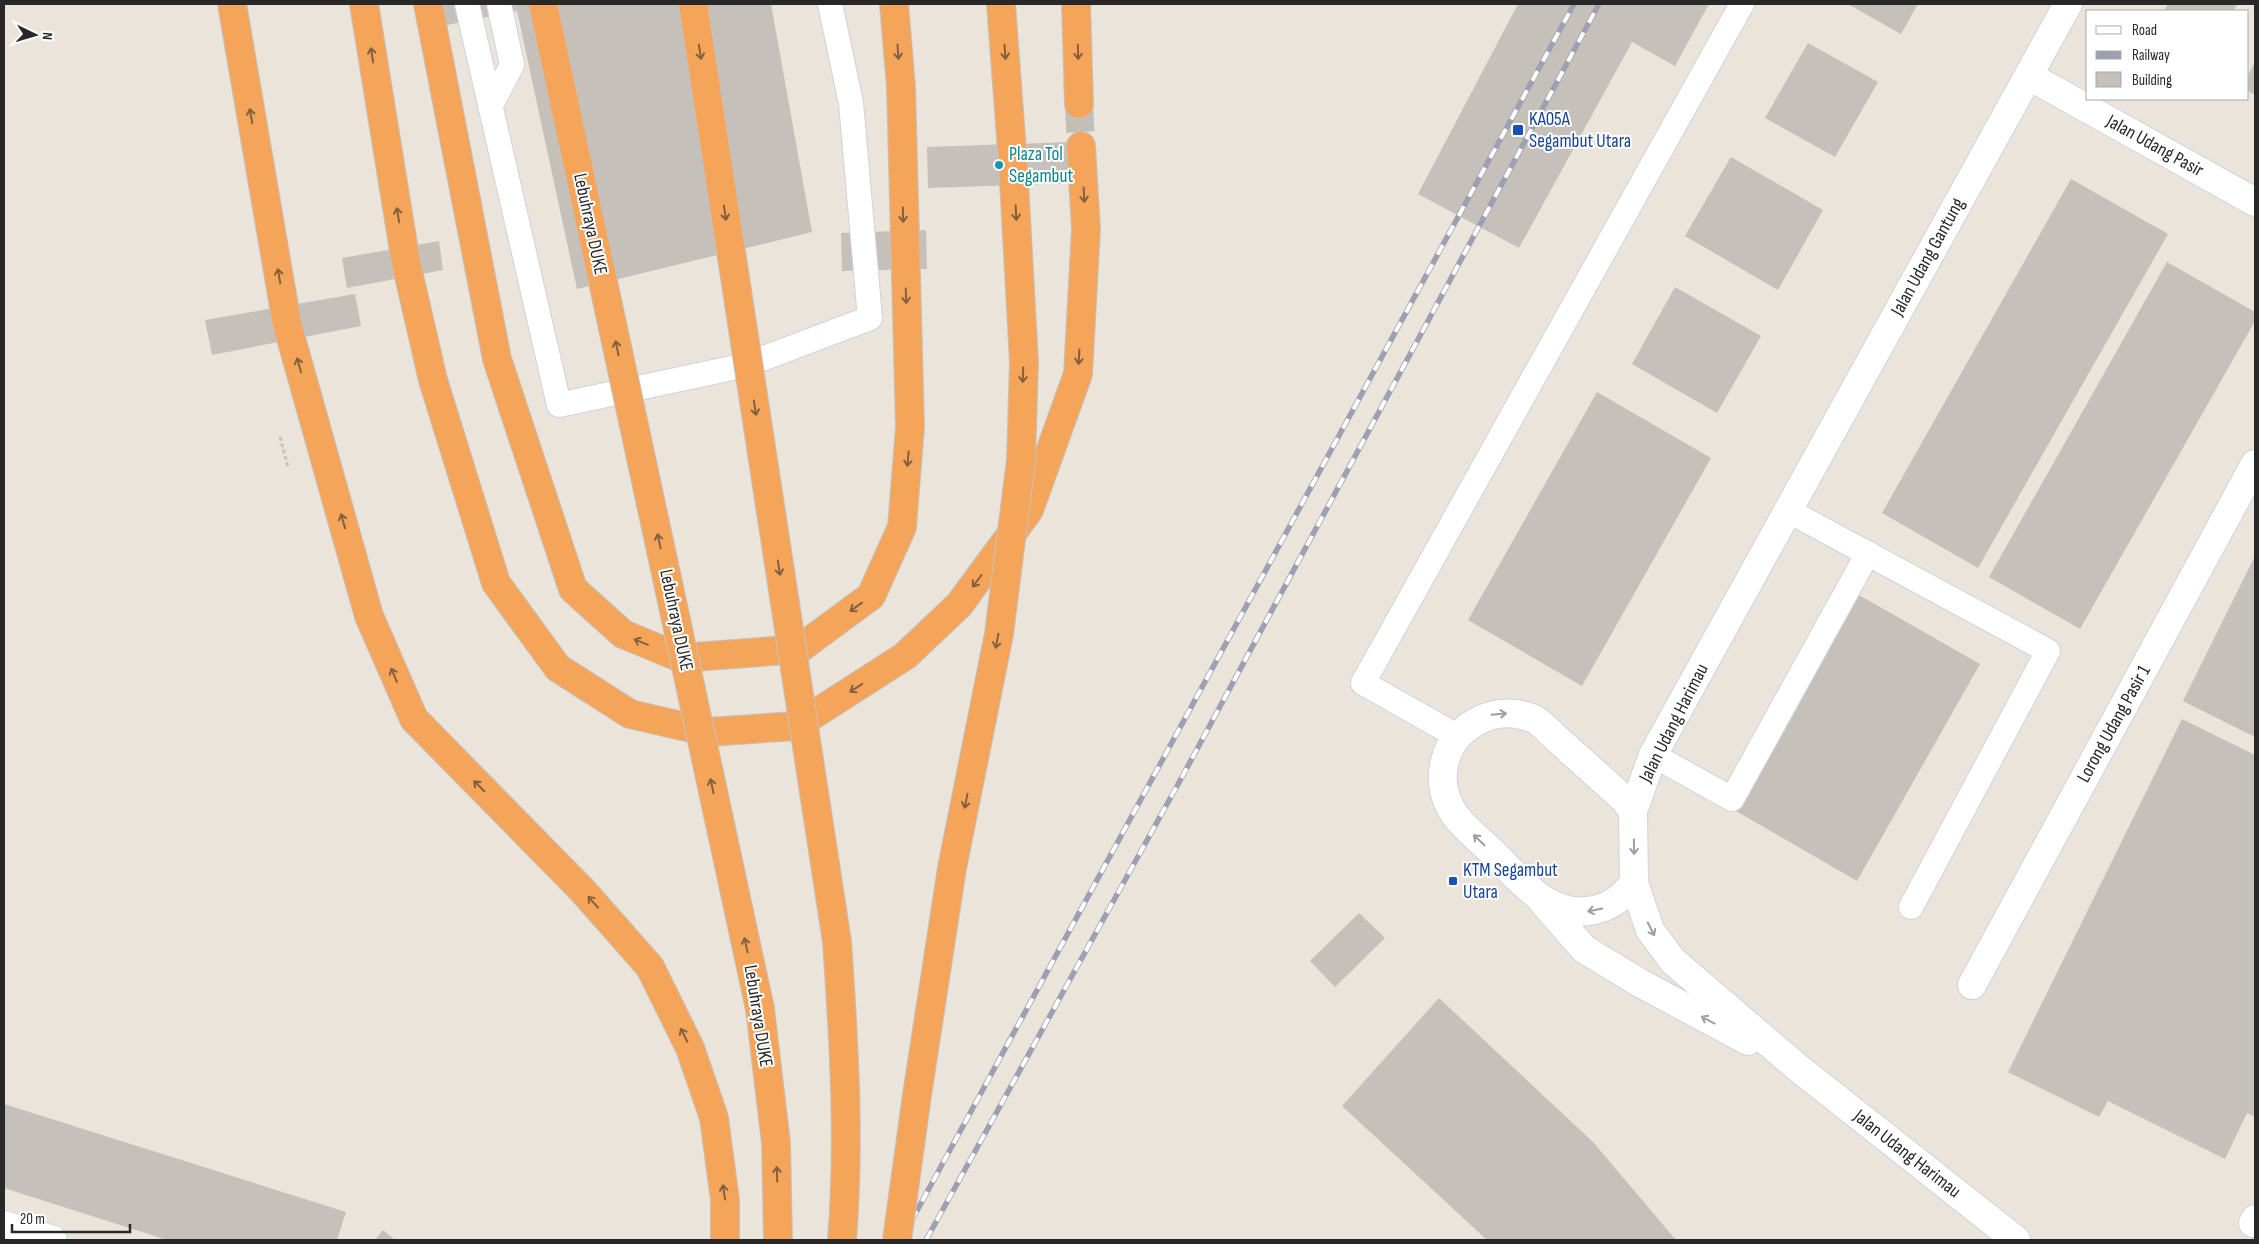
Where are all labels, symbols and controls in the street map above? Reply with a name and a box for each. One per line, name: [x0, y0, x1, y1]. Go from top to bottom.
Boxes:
north arrow: [10, 10, 60, 60]
legend: [2086, 10, 2249, 100]
text: Road: [2132, 21, 2157, 40]
text: N: [39, 32, 56, 41]
one-way arrow: [695, 44, 705, 60]
one-way arrow: [893, 44, 903, 60]
one-way arrow: [1000, 44, 1010, 60]
one-way arrow: [1073, 44, 1083, 60]
text: Railway: [2132, 46, 2170, 65]
one-way arrow: [366, 47, 376, 63]
text: Building: [2132, 71, 2172, 90]
one-way arrow: [245, 108, 255, 124]
place label: KA05A Segambut Utara: [1529, 108, 1631, 153]
street label: Jalan Udang Pasir: [2102, 109, 2208, 182]
marker: KA05A Segambut Utara: [1511, 123, 1525, 137]
place label: Plaza Tol Segambut: [1009, 143, 1073, 188]
marker: Plaza Tol Segambut: [993, 159, 1005, 171]
street label: Lebuhraya DUKE: [568, 171, 612, 277]
one-way arrow: [1079, 186, 1089, 202]
street label: Jalan Udang Gantung: [1886, 194, 1970, 321]
one-way arrow: [720, 204, 730, 220]
one-way arrow: [1011, 205, 1020, 221]
one-way arrow: [898, 206, 908, 222]
one-way arrow: [393, 207, 403, 223]
one-way arrow: [273, 268, 283, 284]
one-way arrow: [901, 288, 910, 304]
one-way arrow: [612, 341, 621, 357]
one-way arrow: [1075, 349, 1084, 365]
one-way arrow: [293, 357, 303, 373]
one-way arrow: [1019, 367, 1028, 383]
one-way arrow: [750, 399, 760, 415]
one-way arrow: [903, 450, 912, 466]
one-way arrow: [337, 513, 347, 529]
one-way arrow: [654, 534, 663, 550]
one-way arrow: [775, 560, 785, 576]
street label: Lebuhraya DUKE: [654, 567, 698, 673]
one-way arrow: [972, 574, 982, 588]
one-way arrow: [850, 601, 863, 612]
one-way arrow: [992, 633, 1002, 649]
one-way arrow: [634, 636, 649, 646]
street label: Jalan Udang Harimau: [1634, 660, 1714, 787]
street label: Lorong Udang Pasir 1: [2072, 661, 2156, 787]
one-way arrow: [389, 668, 399, 683]
one-way arrow: [849, 682, 863, 693]
one-way arrow: [1491, 709, 1507, 719]
one-way arrow: [706, 778, 716, 794]
one-way arrow: [473, 780, 486, 792]
one-way arrow: [960, 792, 970, 808]
one-way arrow: [1473, 834, 1486, 846]
one-way arrow: [1629, 839, 1638, 855]
place label: KTM Segambut Utara: [1463, 859, 1558, 904]
marker: KTM Segambut Utara: [1447, 875, 1459, 887]
one-way arrow: [587, 895, 599, 908]
one-way arrow: [1587, 905, 1603, 915]
one-way arrow: [1647, 921, 1656, 936]
one-way arrow: [741, 937, 750, 953]
street label: Lebuhraya DUKE: [739, 963, 777, 1069]
one-way arrow: [1701, 1014, 1716, 1024]
one-way arrow: [678, 1028, 688, 1043]
street label: Jalan Udang Harimau: [1848, 1104, 1965, 1203]
one-way arrow: [773, 1166, 782, 1182]
one-way arrow: [719, 1184, 729, 1200]
scale bar: [12, 1202, 130, 1234]
text: 20 m: [20, 1210, 45, 1229]

